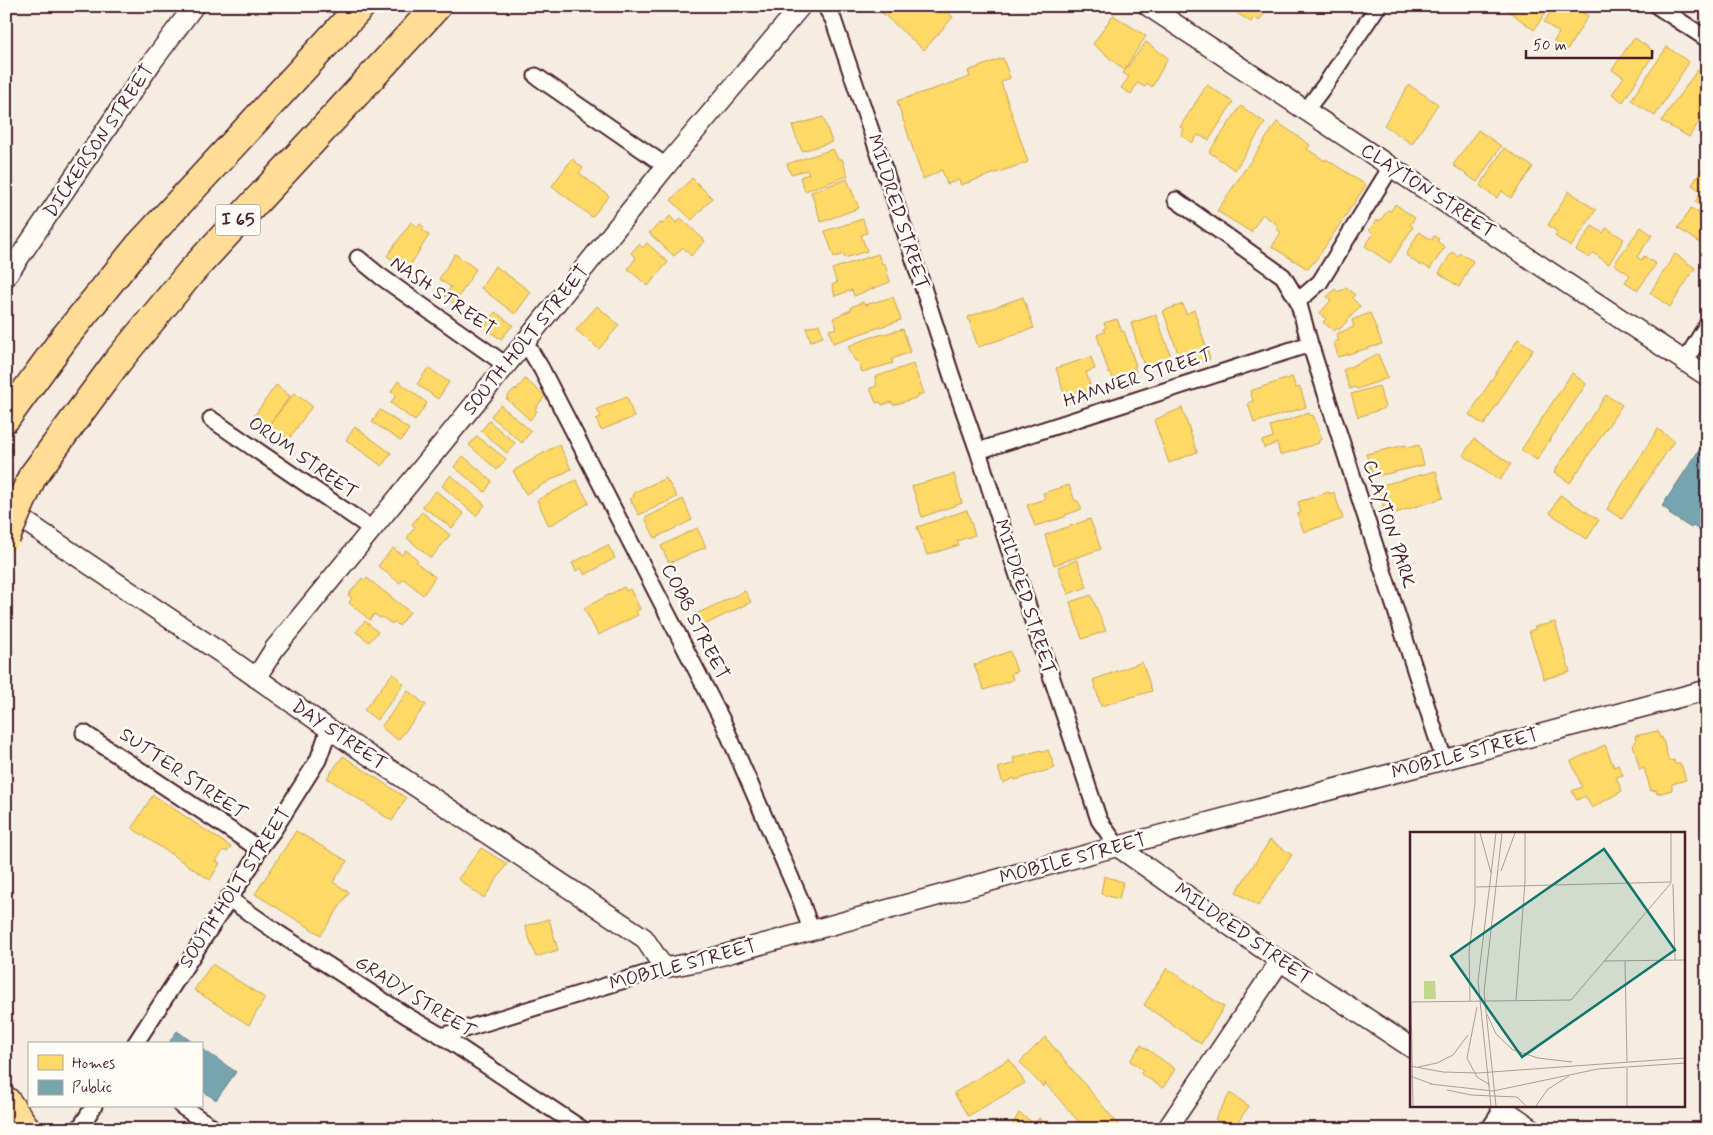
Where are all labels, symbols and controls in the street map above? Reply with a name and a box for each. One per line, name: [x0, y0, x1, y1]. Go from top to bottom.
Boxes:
scale bar: [1526, 28, 1652, 60]
text: 50 m: [1533, 36, 1567, 56]
street label: DICKERSON STREET: [38, 59, 160, 223]
street label: MILDRED STREET: [861, 131, 935, 293]
street label: CLAYTON STREET: [1356, 138, 1500, 244]
road number: I 65: [216, 204, 260, 236]
street label: NASH STREET: [385, 250, 501, 342]
street label: SOUTH HOLT STREET: [457, 260, 595, 420]
street label: HAMNER STREET: [1060, 342, 1217, 414]
street label: ORUM STREET: [243, 411, 363, 505]
street label: CLAYTON PARK: [1356, 457, 1422, 591]
street label: MILDRED STREET: [988, 516, 1062, 678]
street label: COBB STREET: [655, 560, 735, 684]
street label: DAY STREET: [287, 694, 391, 776]
street label: SUTTER STREET: [114, 722, 252, 826]
street label: MOBILE STREET: [1389, 722, 1541, 786]
street label: SOUTH HOLT STREET: [174, 803, 296, 973]
street label: MOBILE STREET: [997, 827, 1149, 891]
inset map: [1410, 832, 1686, 1108]
street label: MILDRED STREET: [1170, 877, 1316, 991]
street label: MOBILE STREET: [607, 933, 759, 997]
street label: GRADY STREET: [350, 950, 481, 1045]
legend: [28, 1042, 202, 1108]
text: Homes: [72, 1054, 115, 1074]
text: Public: [72, 1078, 112, 1098]

